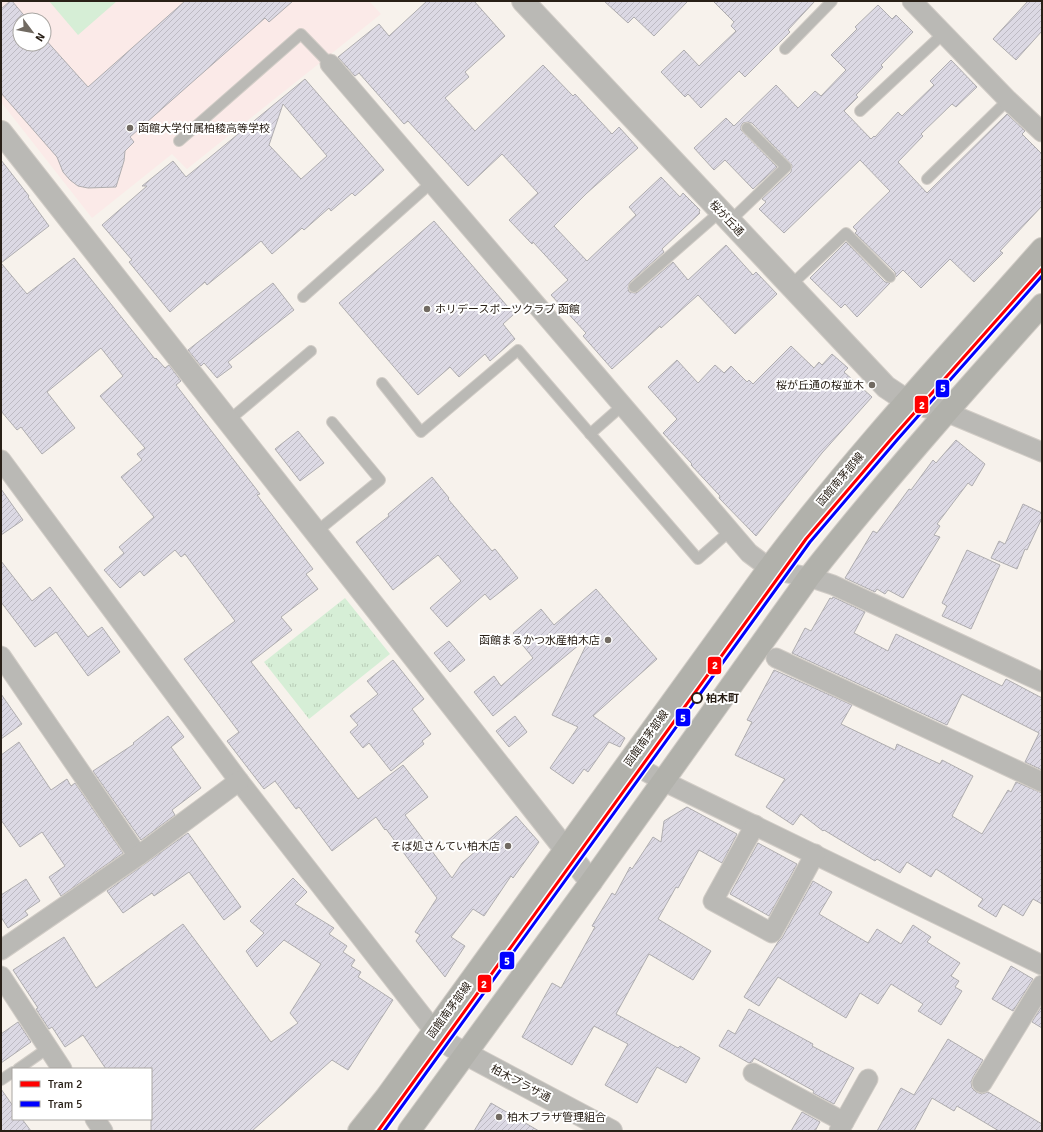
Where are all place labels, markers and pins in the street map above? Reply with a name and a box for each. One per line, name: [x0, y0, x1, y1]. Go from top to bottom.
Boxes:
place label: 函館大学付属柏稜高等学校: [138, 122, 270, 135]
marker: 函館大学付属柏稜高等学校: [125, 123, 135, 133]
place label: ホリデースポーツクラブ 函館: [435, 303, 580, 316]
marker: ホリデースポーツクラブ 函館: [422, 304, 432, 314]
place label: 桜が丘通の桜並木: [776, 379, 864, 392]
marker: 桜が丘通の桜並木: [867, 380, 877, 390]
place label: 函館まるかつ水産柏木店: [479, 634, 600, 647]
marker: 函館まるかつ水産柏木店: [603, 635, 613, 645]
marker: 柏木町: [691, 692, 703, 704]
place label: 柏木町: [706, 692, 739, 705]
place label: そば処さんてい柏木店: [391, 840, 500, 853]
marker: そば処さんてい柏木店: [503, 841, 513, 851]
place label: 柏木プラザ管理組合: [507, 1111, 606, 1124]
marker: 柏木プラザ管理組合: [494, 1112, 504, 1122]

